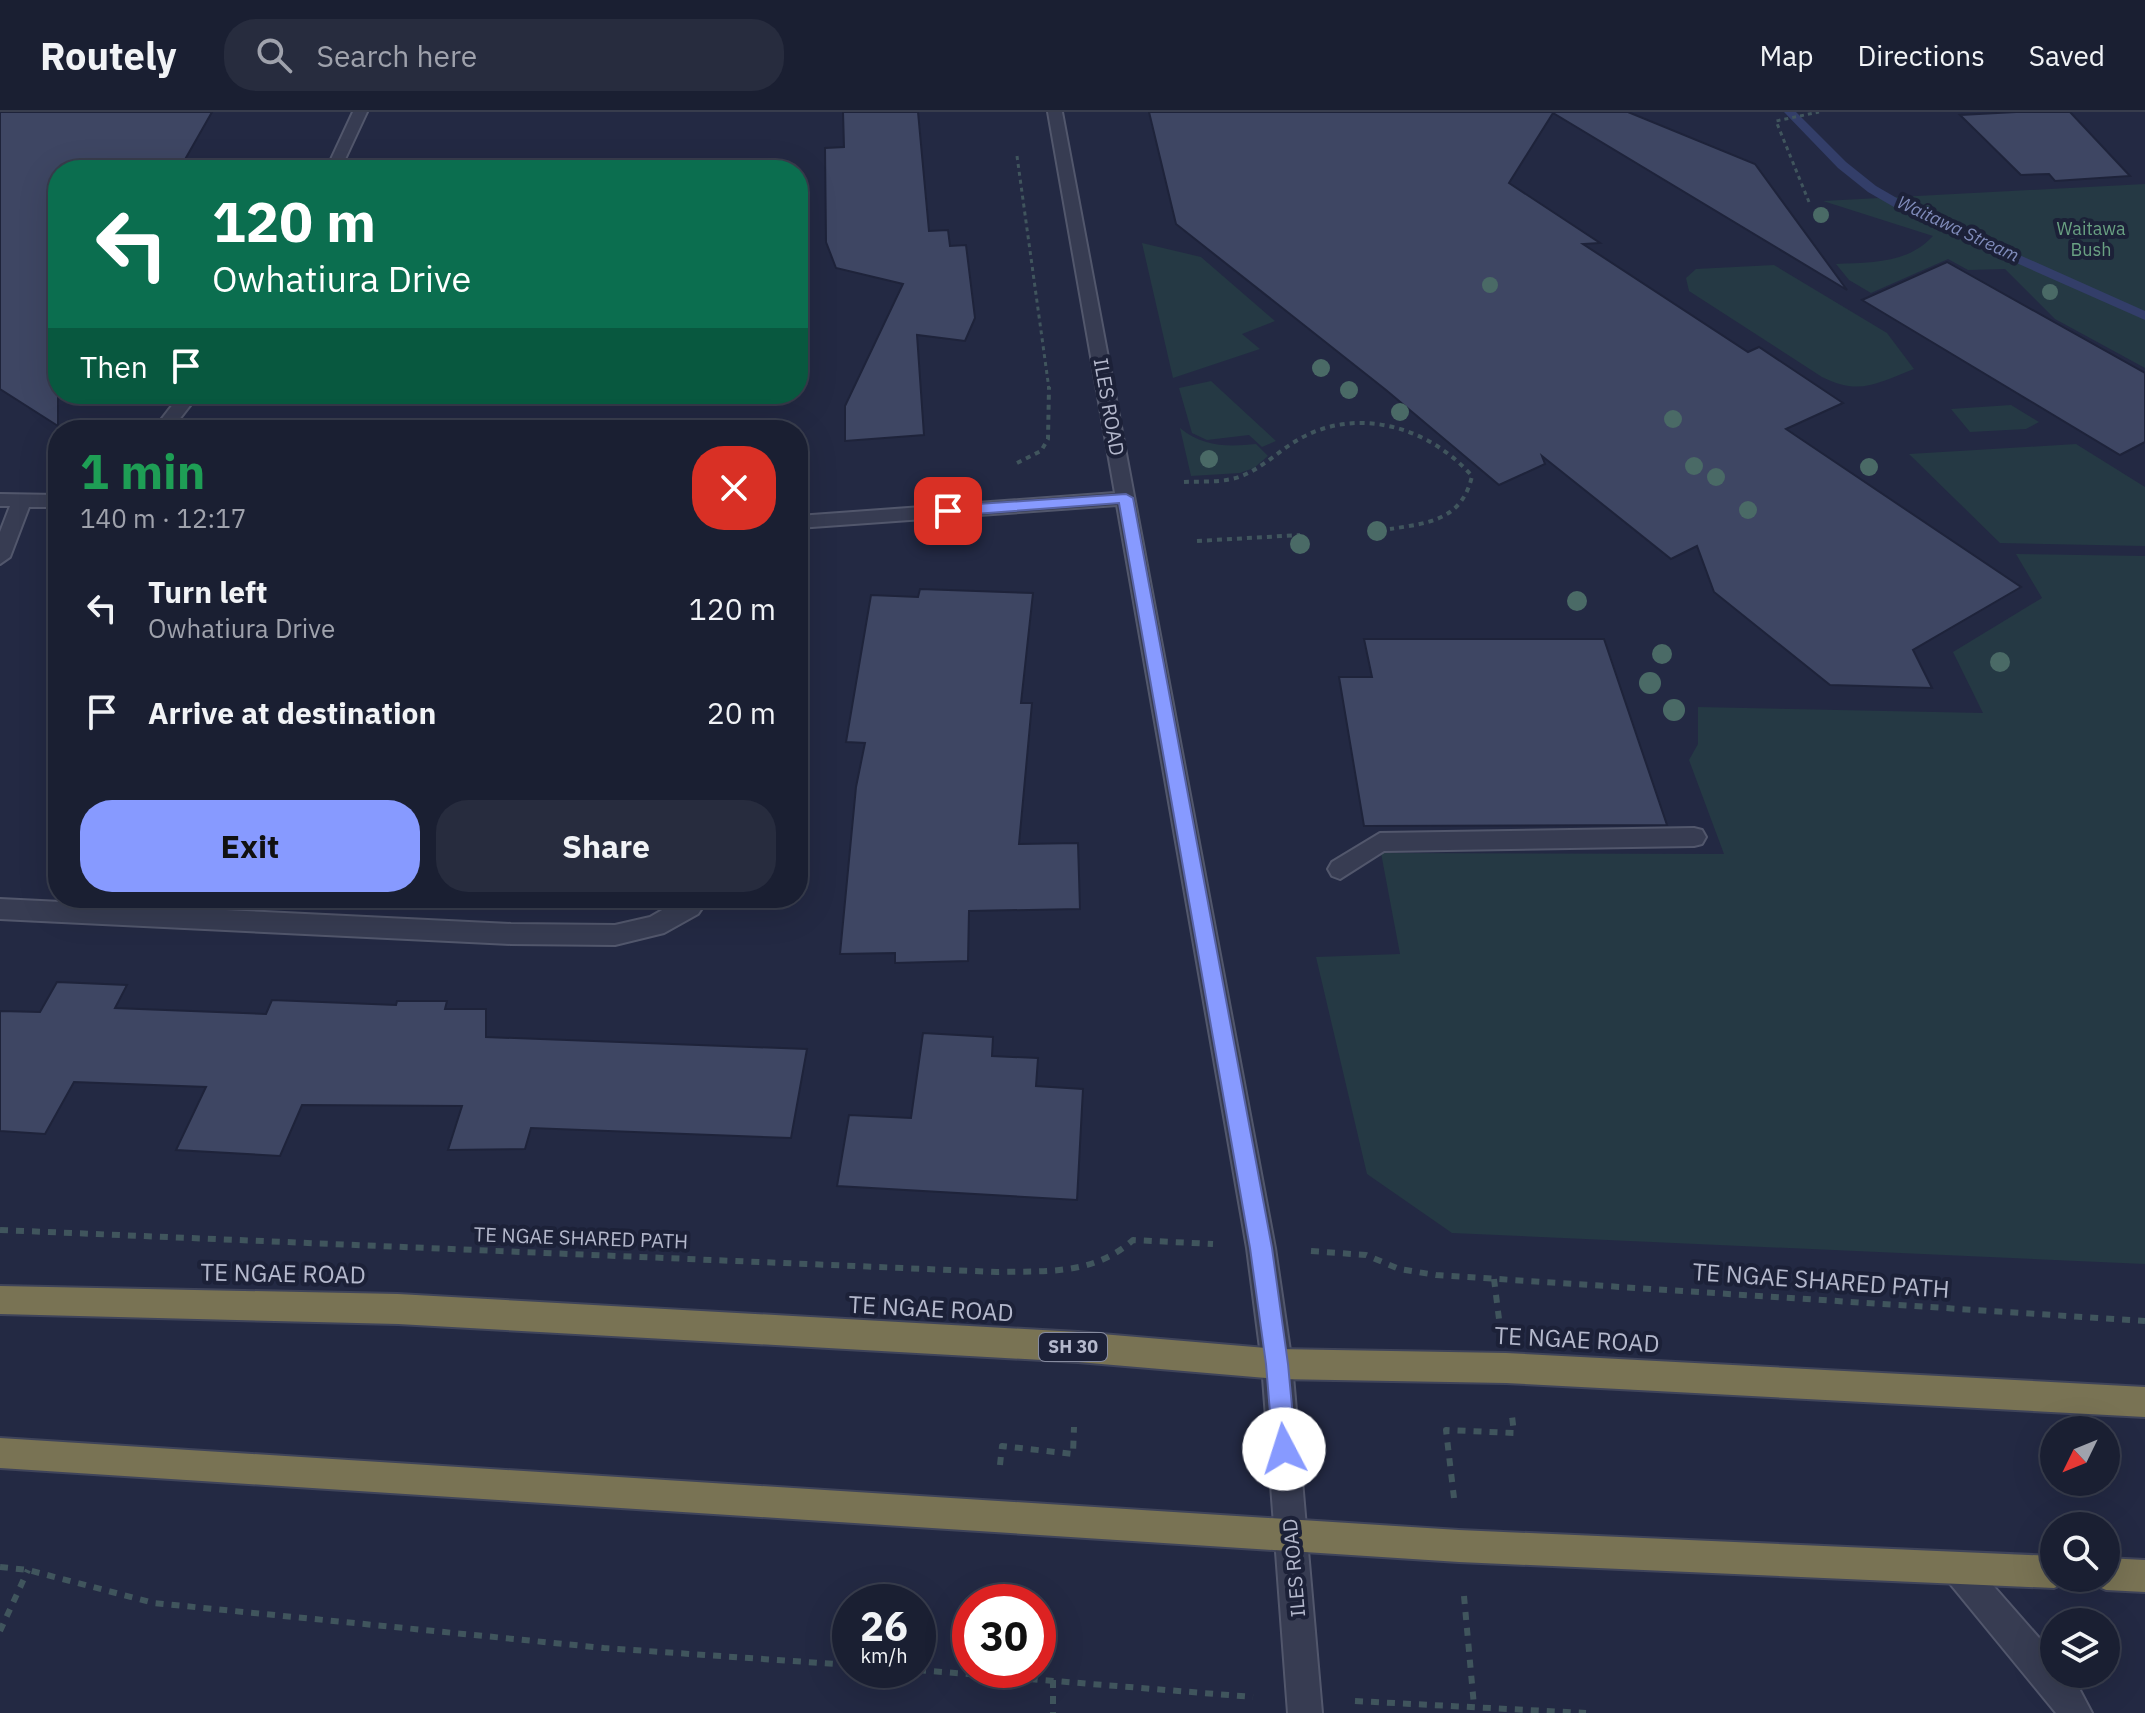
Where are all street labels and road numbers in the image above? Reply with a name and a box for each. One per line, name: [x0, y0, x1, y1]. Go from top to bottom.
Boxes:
street label: ILES ROAD: [1088, 356, 1131, 458]
street label: TE NGAE SHARED PATH: [473, 1220, 689, 1255]
street label: TE NGAE SHARED PATH: [1692, 1255, 1951, 1305]
street label: TE NGAE ROAD: [200, 1256, 366, 1290]
street label: TE NGAE ROAD: [848, 1288, 1014, 1328]
street label: TE NGAE ROAD: [1494, 1319, 1660, 1359]
road number: SH 30: [1039, 1333, 1107, 1361]
street label: ILES ROAD: [1276, 1518, 1311, 1618]

